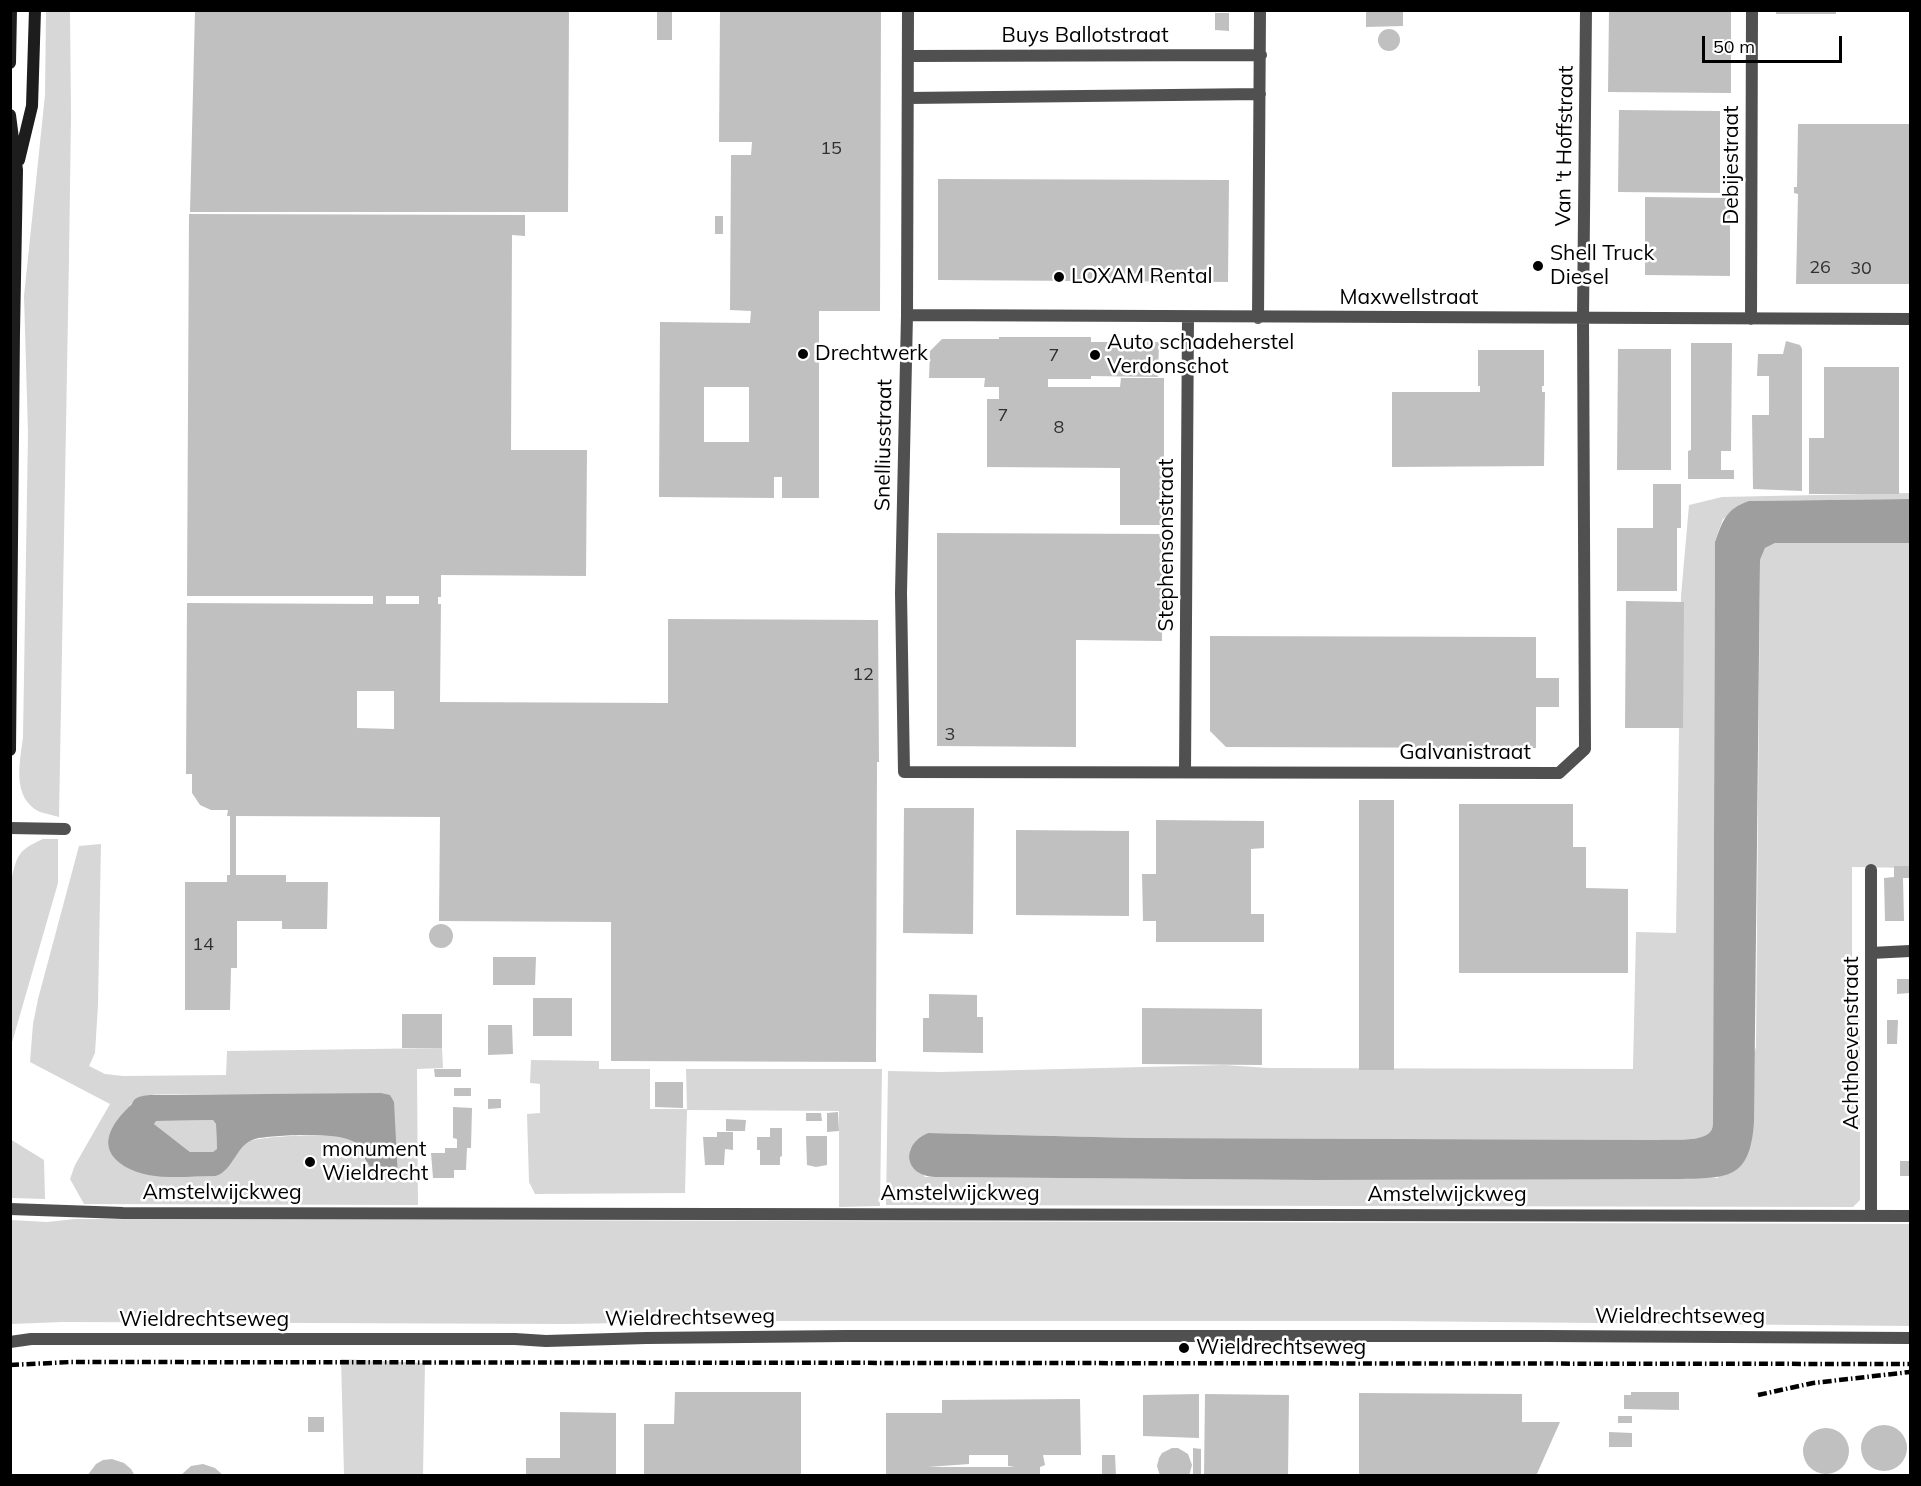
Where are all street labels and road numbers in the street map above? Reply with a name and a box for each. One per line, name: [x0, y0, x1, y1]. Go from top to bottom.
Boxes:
street label: Buys Ballotstraat: [1001, 23, 1169, 49]
street label: Van 't Hoffstraat: [1551, 65, 1579, 227]
street label: Debijestraat: [1719, 106, 1745, 224]
street label: Maxwellstraat: [1340, 285, 1478, 311]
street label: Snelliusstraat: [870, 379, 898, 511]
street label: Stephensonstraat: [1154, 459, 1180, 631]
street label: Galvanistraat: [1399, 740, 1531, 766]
street label: Achthoevenstraat: [1839, 956, 1865, 1130]
street label: Amstelwijckweg: [142, 1180, 302, 1206]
street label: Amstelwijckweg: [880, 1181, 1040, 1207]
street label: Amstelwijckweg: [1367, 1182, 1527, 1208]
street label: Wieldrechtseweg: [605, 1304, 775, 1332]
street label: Wieldrechtseweg: [1595, 1304, 1765, 1330]
street label: Wieldrechtseweg: [119, 1307, 289, 1333]

